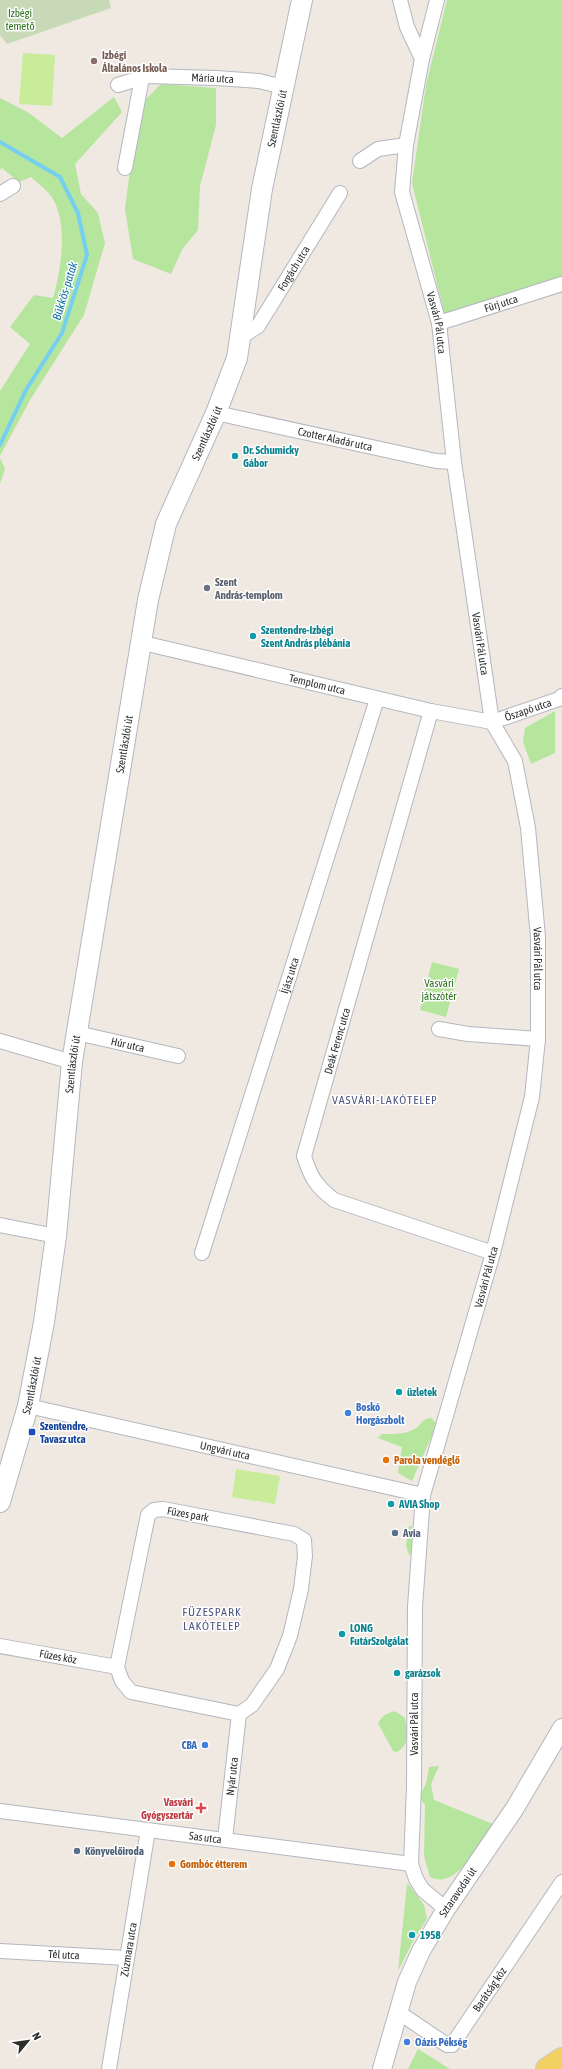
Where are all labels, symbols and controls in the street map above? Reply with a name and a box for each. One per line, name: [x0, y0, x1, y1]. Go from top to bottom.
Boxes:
park label: Izbégi temető: [5, 7, 35, 32]
place label: Izbégi Általános Iskola: [101, 49, 167, 74]
marker: Izbégi Általános Iskola: [89, 56, 99, 66]
street label: Mária utca: [191, 71, 234, 85]
street label: Szentlászlói út: [265, 89, 289, 148]
street label: Forgách utca: [275, 244, 312, 293]
water label: Bükkös-patak: [50, 260, 81, 322]
street label: Vasvári Pál utca: [424, 290, 448, 354]
street label: Fürj utca: [483, 292, 519, 314]
street label: Szentlászlói út: [189, 404, 224, 462]
street label: Czotter Aladár utca: [297, 425, 374, 453]
place label: Dr. Schumicky Gábor: [243, 444, 299, 469]
marker: Dr. Schumicky Gábor: [230, 451, 240, 461]
place label: Szent András-templom: [214, 576, 283, 601]
marker: Szent András-templom: [202, 583, 212, 593]
street label: Vasvári Pál utca: [470, 611, 491, 676]
place label: Szentendre-Izbégi Szent András plébánia: [261, 624, 350, 649]
marker: Szentendre-Izbégi Szent András plébánia: [248, 631, 258, 641]
street label: Templom utca: [288, 672, 346, 697]
street label: Őszapó utca: [503, 696, 553, 723]
street label: Szentlászlói út: [114, 715, 135, 774]
street label: Vasvári Pál utca: [531, 927, 544, 990]
street label: Íjász utca: [278, 956, 301, 995]
park label: Vasvári játszótér: [420, 977, 457, 1002]
street label: Deák Ferenc utca: [322, 1006, 352, 1076]
street label: Szentlászlói út: [63, 1034, 82, 1094]
street label: Húr utca: [110, 1035, 146, 1054]
district label: VASVÁRI-LAKÓTELEP: [332, 1093, 438, 1107]
street label: Vasvári Pál utca: [472, 1245, 500, 1309]
street label: Szentlászlói út: [20, 1356, 43, 1416]
place label: üzletek: [407, 1386, 437, 1398]
marker: üzletek: [394, 1387, 404, 1397]
place label: Boskó Horgászbolt: [356, 1401, 405, 1426]
marker: Boskó Horgászbolt: [343, 1408, 353, 1418]
place label: Szentendre, Tavasz utca: [40, 1420, 88, 1445]
marker: Szentendre, Tavasz utca: [27, 1427, 37, 1437]
street label: Ungvári utca: [199, 1439, 251, 1462]
place label: Parola vendéglő: [394, 1454, 460, 1466]
marker: Parola vendéglő: [381, 1455, 391, 1465]
place label: AVIA Shop: [398, 1498, 440, 1510]
marker: AVIA Shop: [386, 1499, 396, 1509]
street label: Füzes park: [166, 1504, 210, 1524]
place label: Avia: [402, 1527, 421, 1539]
marker: Avia: [390, 1528, 400, 1538]
district label: FÜZESPARK LAKÓTELEP: [182, 1605, 242, 1633]
place label: LONG FutárSzolgálat: [350, 1622, 409, 1647]
marker: LONG FutárSzolgálat: [337, 1629, 347, 1639]
street label: Füzes köz: [39, 1647, 78, 1666]
place label: garázsok: [405, 1667, 441, 1679]
marker: garázsok: [392, 1668, 402, 1678]
street label: Vasvári Pál utca: [408, 1692, 420, 1756]
place label: CBA: [181, 1739, 198, 1751]
marker: CBA: [200, 1740, 210, 1750]
street label: Nyár utca: [224, 1757, 240, 1796]
place label: Vasvári Gyógyszertár: [141, 1796, 194, 1821]
marker: Vasvári Gyógyszertár: [196, 1803, 206, 1813]
street label: Sas utca: [188, 1829, 222, 1846]
place label: Könyvelőiroda: [85, 1845, 144, 1857]
marker: Könyvelőiroda: [72, 1846, 82, 1856]
place label: Gombóc étterem: [180, 1858, 247, 1870]
marker: Gombóc étterem: [167, 1859, 177, 1869]
street label: Sztaravodai út: [437, 1865, 479, 1919]
street label: Zúzmara utca: [118, 1922, 139, 1977]
place label: 1958: [420, 1929, 441, 1941]
marker: 1958: [407, 1930, 417, 1940]
street label: Tél utca: [48, 1948, 80, 1961]
street label: Barátság köz: [470, 1965, 509, 2014]
north arrow: [8, 2021, 48, 2061]
text: N: [30, 2030, 44, 2042]
place label: Oázis Pékség: [415, 2036, 467, 2048]
marker: Oázis Pékség: [402, 2037, 412, 2047]

